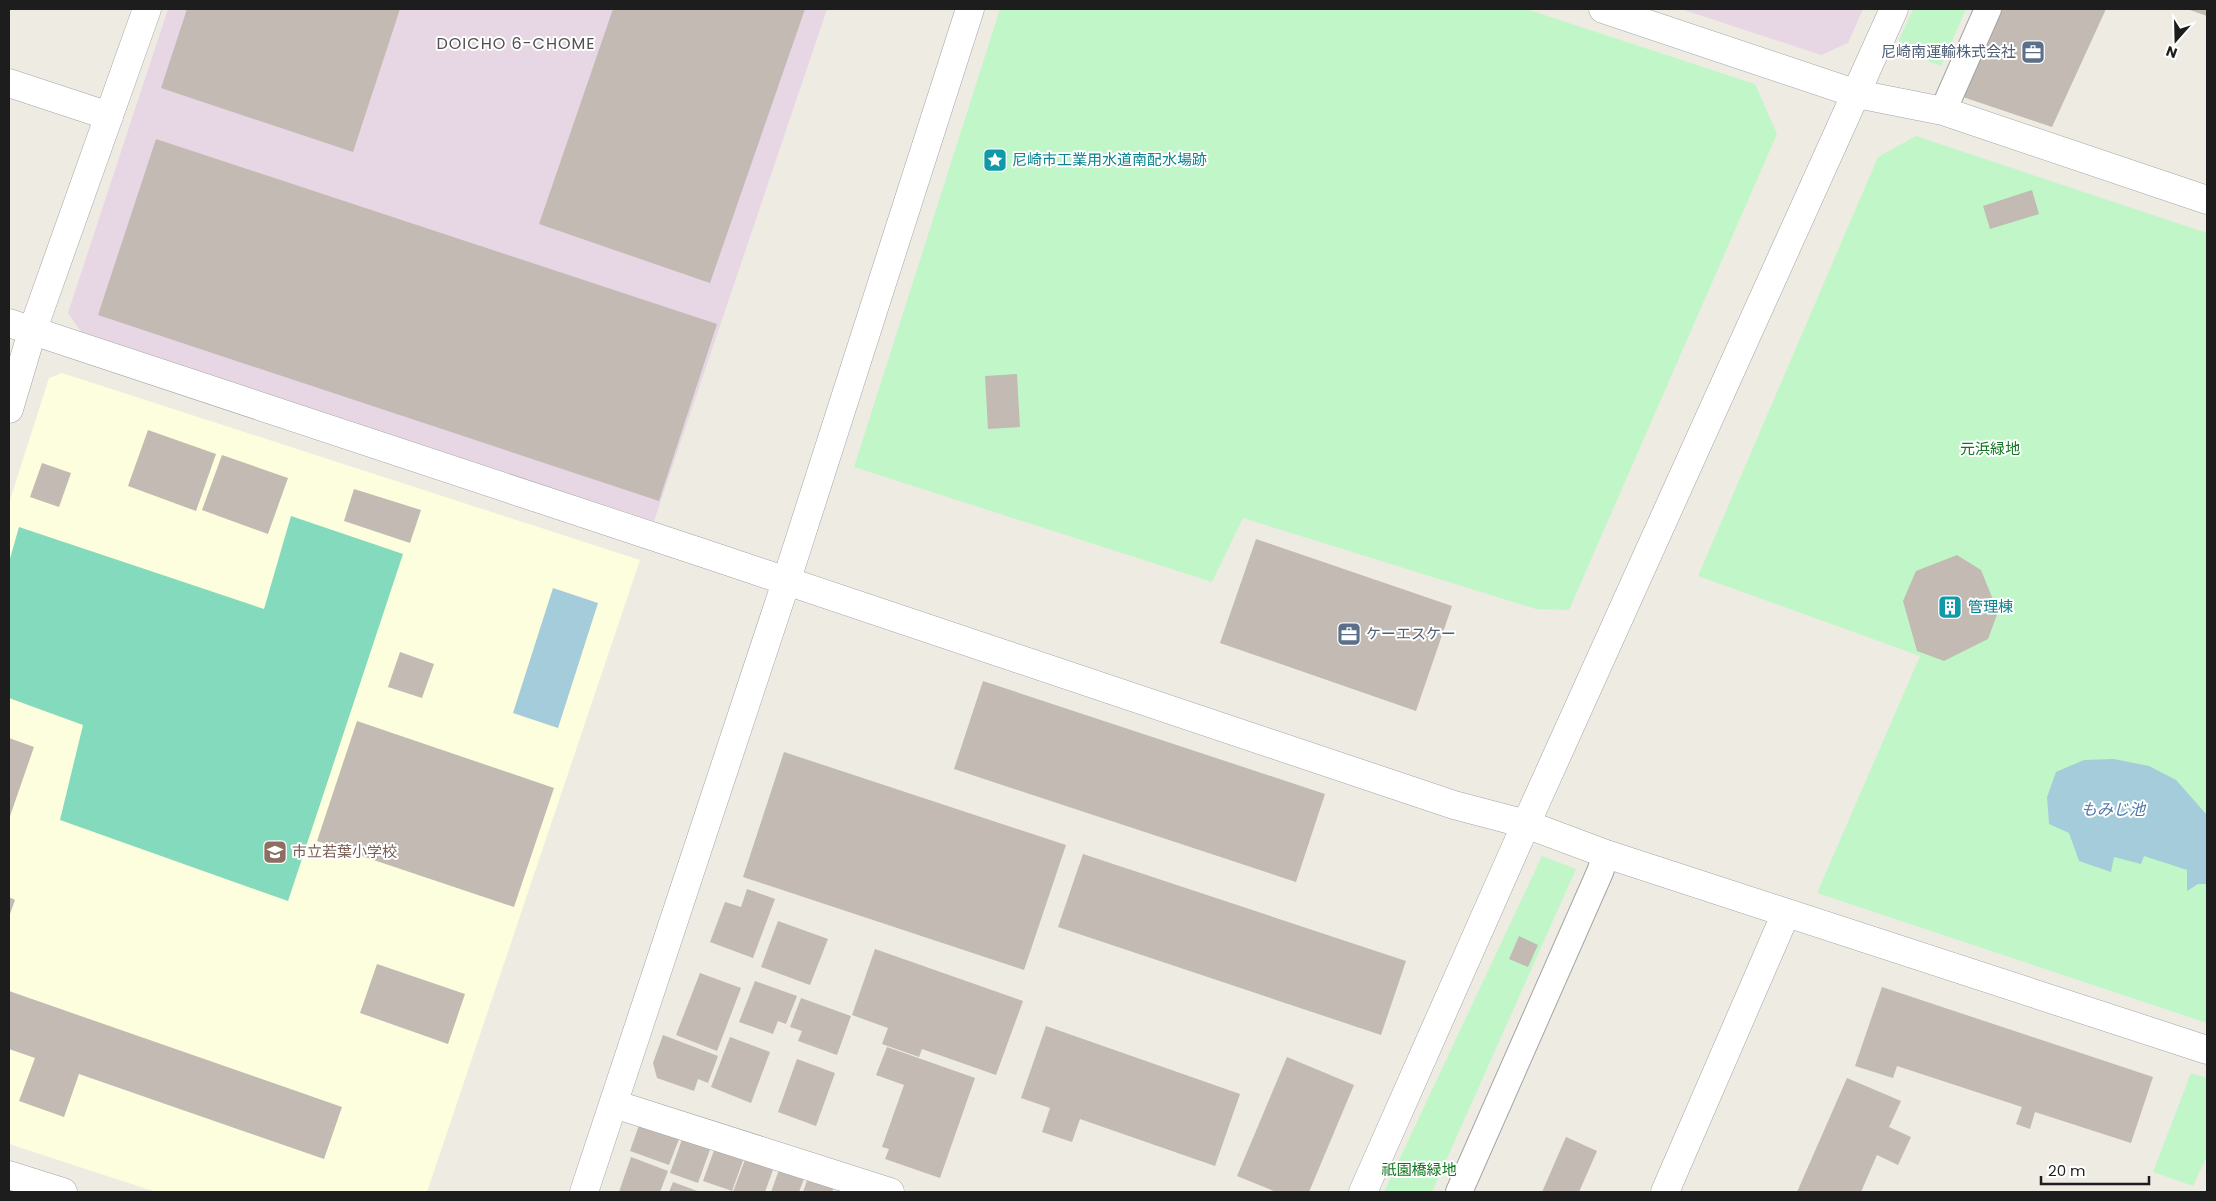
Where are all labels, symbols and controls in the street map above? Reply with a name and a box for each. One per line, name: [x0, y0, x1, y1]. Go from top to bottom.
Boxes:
north arrow: [2151, 15, 2201, 65]
district label: DOICHO 6-CHOME: [436, 32, 596, 55]
office icon: 尼崎南運輸株式会社: [2020, 39, 2046, 65]
place label: 尼崎南運輸株式会社: [1881, 41, 2016, 62]
text: N: [2163, 41, 2180, 63]
place icon: 尼崎市工業用水道南配水場跡: [982, 147, 1008, 173]
place label: 尼崎市工業用水道南配水場跡: [1012, 149, 1207, 170]
park label: 元浜緑地: [1960, 438, 2020, 459]
building icon: 管理棟: [1937, 594, 1963, 620]
place label: 管理棟: [1968, 596, 2013, 617]
office icon: ケーエスケー: [1336, 621, 1362, 647]
place label: ケーエスケー: [1366, 623, 1456, 644]
water label: もみじ池: [2081, 798, 2147, 821]
school or university icon: 市立若葉小学校: [262, 839, 288, 865]
place label: 市立若葉小学校: [292, 841, 397, 862]
scale bar: [2041, 1154, 2148, 1186]
park label: 祇園橋緑地: [1381, 1159, 1457, 1180]
text: 20 m: [2048, 1160, 2086, 1181]

